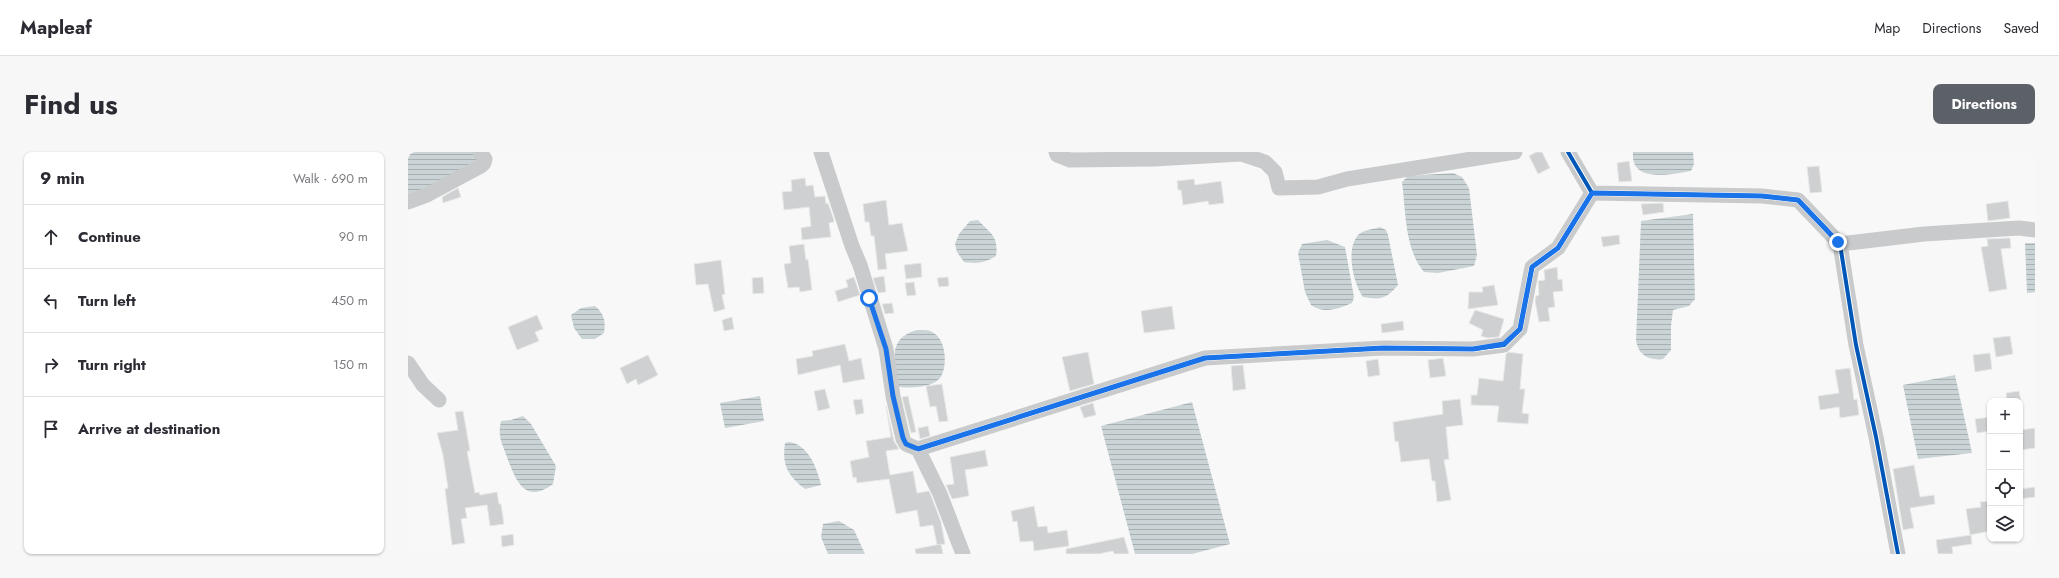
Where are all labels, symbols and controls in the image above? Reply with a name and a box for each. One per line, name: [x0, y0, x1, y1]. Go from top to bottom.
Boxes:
text: Mapleaf: [20, 14, 92, 41]
text: Map: [1874, 18, 1900, 38]
text: Directions: [1922, 18, 1982, 38]
text: Saved: [2004, 18, 2039, 38]
text: Find us: [24, 84, 118, 125]
button: Directions: [1933, 84, 2035, 124]
text: 9 min: [40, 166, 85, 190]
text: Walk · 690 m: [293, 169, 368, 188]
icon: ahead: [40, 226, 62, 248]
text: Continue: [78, 226, 141, 248]
text: 90 m: [339, 227, 368, 246]
route end: [1829, 233, 1847, 251]
route start: [860, 289, 878, 307]
icon: left: [40, 290, 62, 312]
text: Turn left: [78, 290, 136, 312]
text: 450 m: [331, 291, 368, 310]
icon: right: [40, 354, 62, 376]
text: Turn right: [78, 354, 146, 376]
text: 150 m: [333, 355, 368, 374]
map controls: [1987, 398, 2023, 542]
button: +: [1987, 398, 2023, 434]
icon: arrive: [40, 418, 62, 440]
text: Arrive at destination: [78, 418, 220, 440]
button: −: [1987, 434, 2023, 470]
button: locate: [1987, 470, 2023, 506]
button: layers: [1987, 506, 2023, 542]

